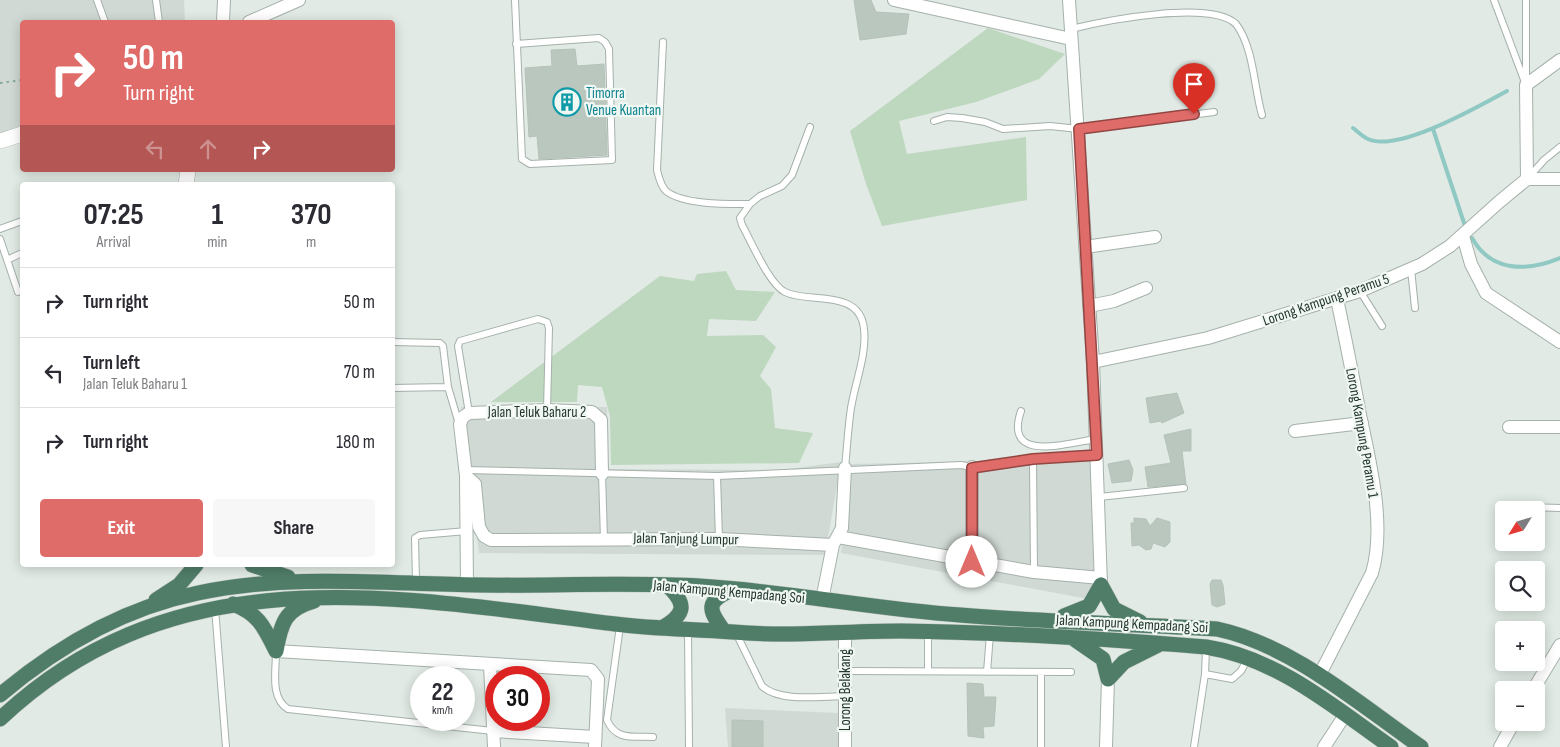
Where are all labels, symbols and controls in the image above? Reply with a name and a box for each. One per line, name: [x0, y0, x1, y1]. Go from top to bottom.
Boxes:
text: 50 m: [123, 37, 184, 80]
icon: right: [40, 40, 105, 105]
pin: [1173, 63, 1215, 114]
icon: arrive: [1180, 70, 1208, 98]
text: Turn right: [123, 80, 194, 107]
place label: Timorra Venue Kuantan: [586, 84, 661, 120]
building icon: Timorra Venue Kuantan: [552, 87, 582, 117]
icon: left: [141, 135, 169, 163]
icon: ahead: [194, 135, 222, 163]
icon: right: [247, 135, 275, 163]
text: 07:25: [84, 197, 144, 233]
text: 1: [211, 197, 223, 233]
text: 370: [291, 197, 332, 233]
text: Arrival: [96, 233, 131, 252]
text: min: [207, 233, 227, 252]
text: m: [306, 233, 316, 252]
street label: Lorong Kampung Peramu 5: [1260, 269, 1392, 331]
icon: right: [40, 289, 68, 317]
text: Turn right: [83, 291, 148, 314]
text: 50 m: [344, 291, 375, 314]
text: Turn left: [83, 352, 140, 375]
icon: left: [40, 359, 68, 387]
text: 70 m: [344, 361, 375, 384]
street label: Lorong Kampung Peramu 1: [1341, 366, 1383, 500]
text: Jalan Teluk Baharu 1: [83, 375, 187, 394]
street label: Jalan Teluk Baharu 2: [487, 403, 586, 422]
icon: right: [40, 429, 68, 457]
text: Turn right: [83, 431, 148, 454]
text: 180 m: [336, 431, 375, 454]
button: Exit: [40, 499, 203, 557]
button: Share: [213, 499, 375, 557]
north arrow: [1495, 501, 1545, 551]
map controls: [1495, 501, 1545, 731]
street label: Jalan Tanjung Lumpur: [632, 529, 740, 549]
position arrow: [945, 535, 997, 587]
button: search: [1495, 561, 1545, 611]
street label: Jalan Kampung Kempadang Soi: [651, 576, 806, 608]
street label: Jalan Kampung Kempadang Soi: [1055, 610, 1209, 637]
button: +: [1495, 621, 1545, 671]
street label: Lorong Belakang: [836, 649, 855, 731]
speed limit sign: 30: [485, 666, 550, 731]
text: 22: [432, 677, 453, 708]
button: −: [1495, 681, 1545, 731]
text: km/h: [432, 703, 453, 718]

